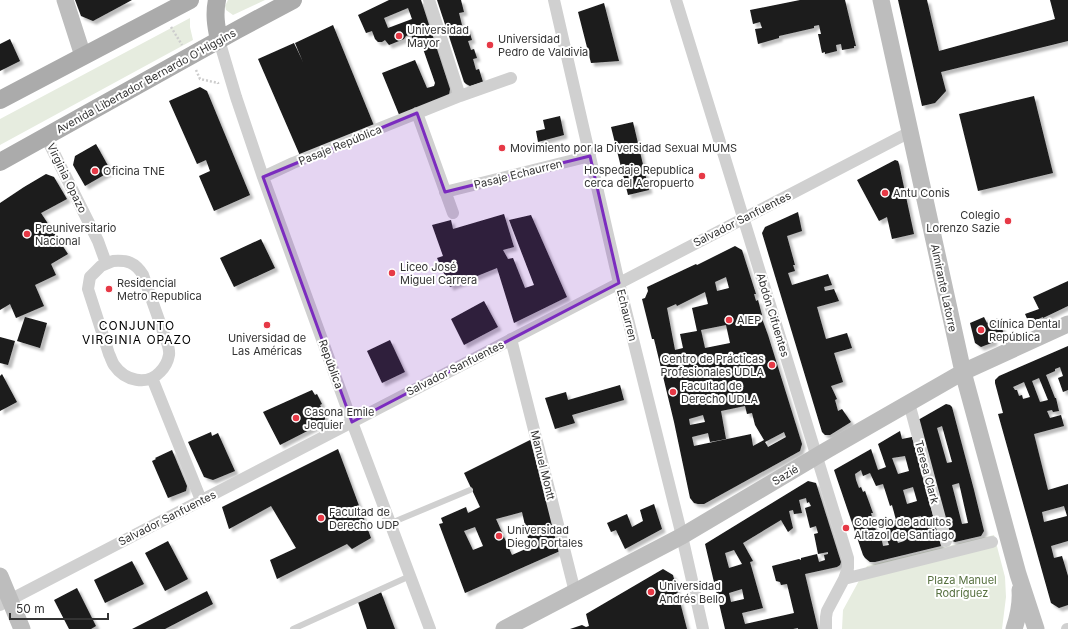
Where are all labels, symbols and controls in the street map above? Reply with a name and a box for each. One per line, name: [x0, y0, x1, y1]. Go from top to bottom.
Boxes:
place label: Universidad Mayor: [407, 23, 469, 50]
street label: Avenida Libertador Bernardo O'Higgins: [54, 26, 238, 136]
marker: Universidad Mayor: [394, 31, 404, 41]
place label: Universidad Pedro de Valdivia: [498, 32, 588, 59]
marker: Universidad Pedro de Valdivia: [485, 40, 495, 50]
street label: Pasaje República: [296, 122, 384, 168]
street label: Virginia Opazo: [44, 141, 90, 216]
place label: Movimiento por la Diversidad Sexual MUMS: [510, 141, 737, 155]
marker: Movimiento por la Diversidad Sexual MUMS: [497, 143, 507, 153]
street label: Pasaje Echaurren: [472, 156, 564, 192]
place label: Hospedaje Republica cerca del Aeropuerto: [584, 163, 694, 190]
place label: Oficina TNE: [103, 164, 165, 178]
marker: Oficina TNE: [90, 166, 100, 176]
marker: Hospedaje Republica cerca del Aeropuerto: [697, 171, 707, 181]
place label: Antu Conis: [893, 186, 950, 200]
street label: Salvador Sanfuentes: [691, 188, 793, 250]
marker: Antu Conis: [880, 188, 890, 198]
place label: Colegio Lorenzo Sazie: [926, 208, 1000, 235]
marker: Colegio Lorenzo Sazie: [1003, 216, 1013, 226]
place label: Preuniversitario Nacional: [35, 221, 117, 248]
marker: Preuniversitario Nacional: [22, 229, 32, 239]
street label: Almirante Latorre: [928, 243, 960, 333]
place label: Liceo José Miguel Carrera: [400, 260, 477, 287]
marker: Liceo José Miguel Carrera: [387, 268, 397, 278]
street label: Abdón Cifuentes: [754, 271, 792, 359]
place label: Residencial Metro Republica: [117, 276, 202, 303]
marker: Residencial Metro Republica: [104, 284, 114, 294]
street label: Echaurren: [614, 287, 640, 343]
place label: AIEP: [737, 313, 761, 327]
marker: AIEP: [724, 315, 734, 325]
place label: Clínica Dental República: [989, 317, 1061, 344]
district label: CONJUNTO VIRGINIA OPAZO: [82, 318, 192, 347]
marker: Universidad de Las Américas: [262, 320, 272, 330]
marker: Clínica Dental República: [976, 325, 986, 335]
place label: Universidad de Las Américas: [228, 331, 306, 358]
street label: Salvador Sanfuentes: [404, 337, 506, 399]
street label: República: [316, 338, 346, 390]
place label: Centro de Prácticas Profesionales UDLA: [661, 352, 764, 379]
marker: Centro de Prácticas Profesionales UDLA: [767, 360, 777, 370]
place label: Facultad de Derecho UDLA: [681, 379, 759, 406]
marker: Facultad de Derecho UDLA: [668, 387, 678, 397]
place label: Casona Emile Jequier: [304, 405, 374, 432]
marker: Casona Emile Jequier: [291, 413, 301, 423]
street label: Manuel Montt: [528, 429, 559, 502]
street label: Teresa Clark: [912, 439, 942, 505]
street label: Sazié: [769, 462, 801, 488]
street label: Salvador Sanfuentes: [116, 487, 218, 549]
place label: Facultad de Derecho UDP: [329, 505, 399, 532]
marker: Facultad de Derecho UDP: [316, 513, 326, 523]
place label: Colegio de adultos Altazol de Santiago: [854, 515, 955, 542]
place label: Universidad Diego Portales: [507, 523, 583, 550]
marker: Colegio de adultos Altazol de Santiago: [841, 523, 851, 533]
marker: Universidad Diego Portales: [494, 531, 504, 541]
park label: Plaza Manuel Rodríguez: [927, 573, 997, 600]
place label: Universidad Andrés Bello: [659, 579, 725, 606]
marker: Universidad Andrés Bello: [646, 587, 656, 597]
scale bar: [10, 595, 108, 621]
text: 50 m: [16, 601, 45, 616]

